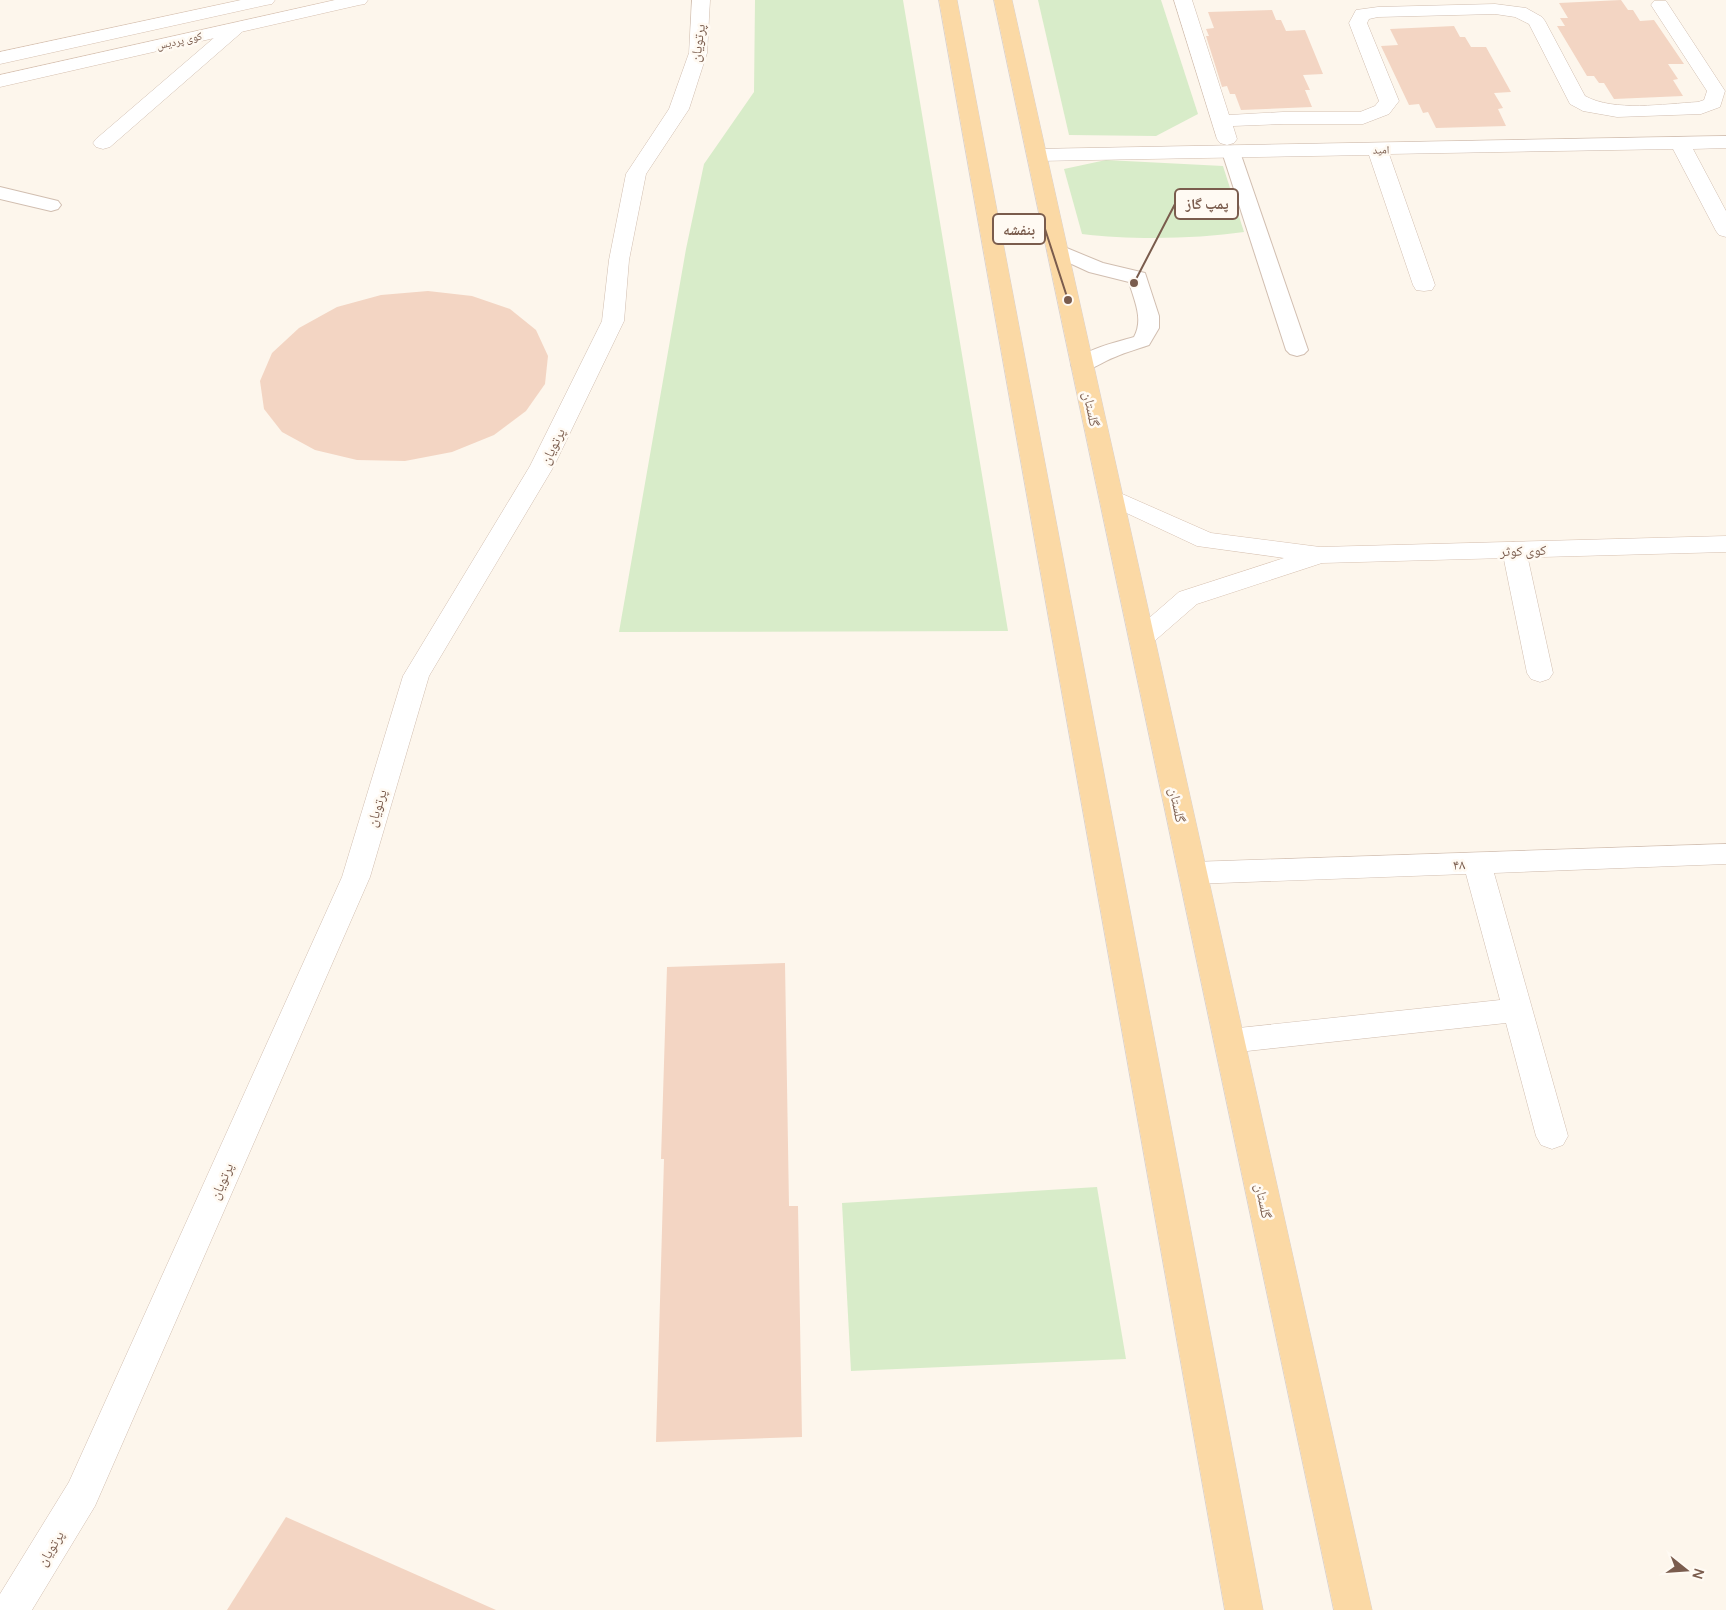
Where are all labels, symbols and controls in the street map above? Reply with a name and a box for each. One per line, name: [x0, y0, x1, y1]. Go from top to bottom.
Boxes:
street label: پرتویان: [685, 22, 709, 63]
street label: کوی پردیس: [155, 27, 204, 53]
street label: امید: [1372, 141, 1390, 157]
callout: پمپ گاز: [1175, 189, 1238, 219]
text: پمپ گاز: [1184, 193, 1229, 214]
callout: بنفشه: [993, 214, 1045, 244]
text: بنفشه: [1003, 219, 1035, 240]
street label: گلستان: [1079, 390, 1105, 428]
street label: پرتویان: [535, 424, 569, 467]
street label: کوی کوثر: [1498, 540, 1547, 560]
street label: گلستان: [1165, 786, 1191, 824]
street label: پرتویان: [361, 787, 391, 829]
street label: ۴۸: [1452, 854, 1466, 874]
street label: پرتویان: [205, 1159, 238, 1202]
street label: گلستان: [1251, 1182, 1277, 1220]
street label: پرتویان: [32, 1527, 68, 1569]
north arrow: [1661, 1545, 1711, 1595]
text: N: [1688, 1566, 1709, 1582]

